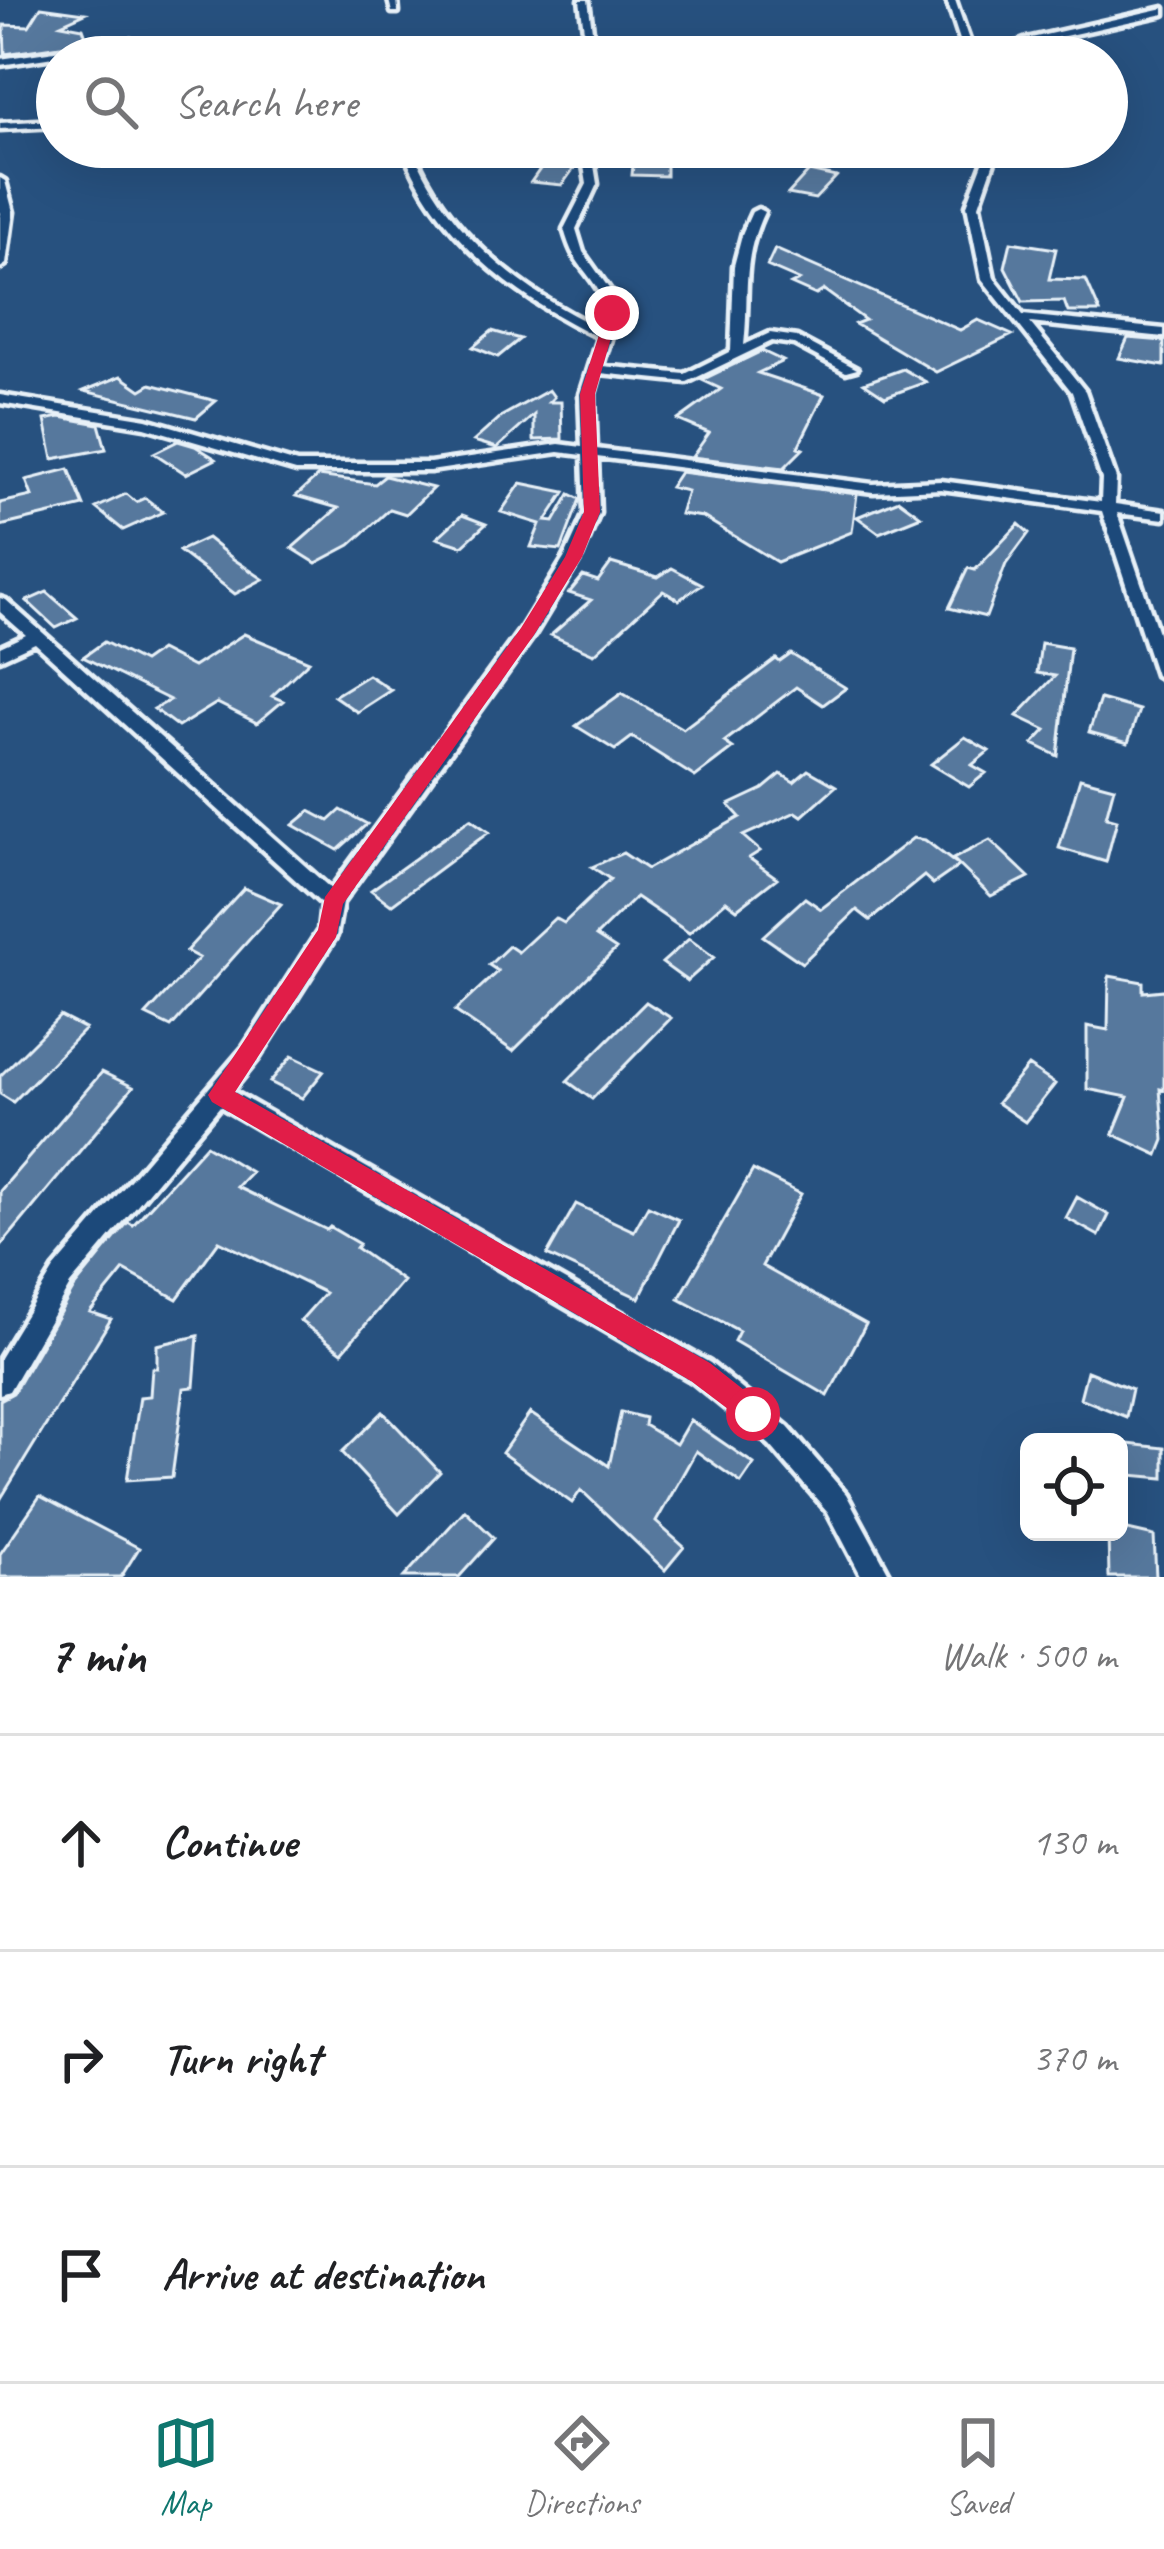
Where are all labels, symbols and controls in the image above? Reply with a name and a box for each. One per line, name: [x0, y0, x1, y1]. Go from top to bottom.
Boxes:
search box: [36, 36, 1128, 168]
icon: search: [78, 69, 144, 135]
text: Search here: [174, 74, 357, 131]
route end: [585, 286, 639, 340]
route start: [726, 1387, 780, 1441]
map controls: [1020, 1433, 1128, 1541]
button: locate: [1020, 1433, 1128, 1541]
text: 7 min: [48, 1623, 146, 1687]
text: Walk · 500 m: [940, 1631, 1116, 1680]
icon: ahead: [48, 1810, 114, 1876]
text: Continue: [162, 1814, 296, 1871]
text: 130 m: [1032, 1818, 1116, 1867]
icon: right: [48, 2026, 114, 2092]
text: Turn right: [162, 2030, 320, 2087]
text: 370 m: [1032, 2034, 1116, 2083]
icon: arrive: [48, 2242, 114, 2308]
text: Arrive at destination: [162, 2246, 484, 2303]
tab: Map: [153, 2410, 219, 2524]
tab: Directions: [525, 2410, 639, 2524]
tab: Saved: [945, 2410, 1011, 2524]

